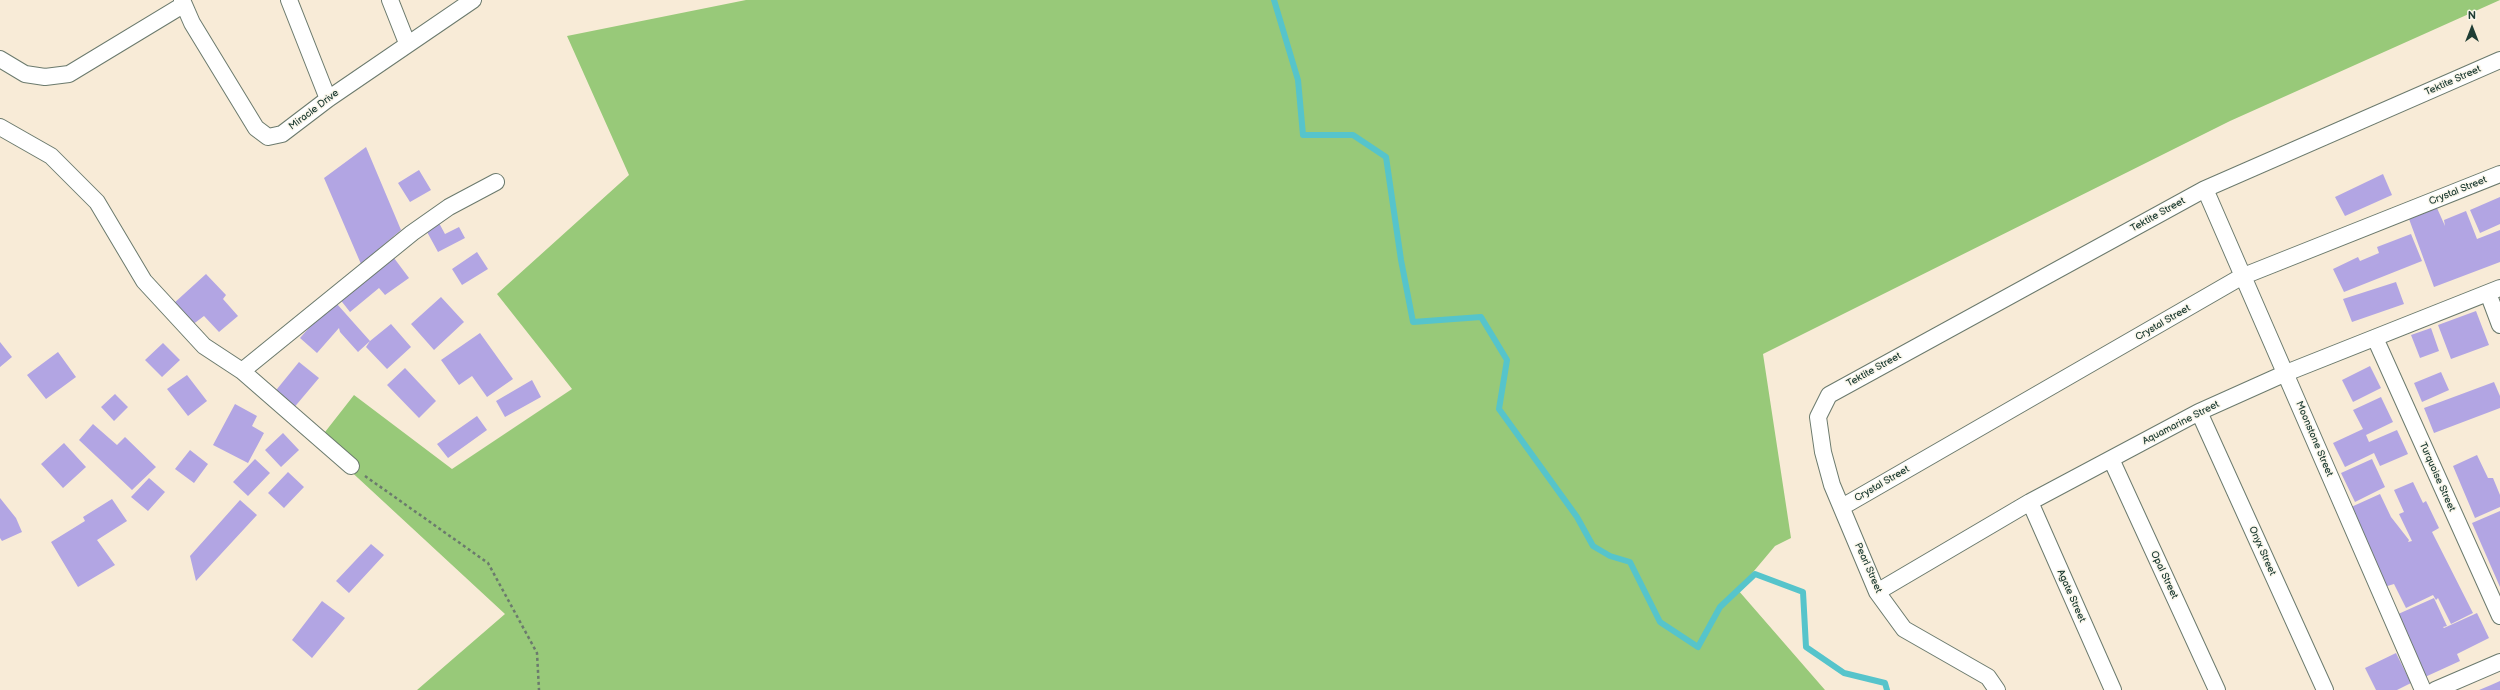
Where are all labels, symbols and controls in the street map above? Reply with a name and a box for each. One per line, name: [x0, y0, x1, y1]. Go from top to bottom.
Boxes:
north arrow: [2452, 8, 2492, 48]
text: N: [2468, 9, 2476, 22]
street label: Tektite Street: [2423, 63, 2483, 99]
street label: Miracle Drive: [287, 87, 341, 133]
street label: Crystal Street: [2427, 174, 2489, 208]
street label: Tektite Street: [2129, 195, 2187, 235]
street label: Crystal Street: [2133, 302, 2193, 344]
street label: Tektite Street: [1845, 350, 1903, 390]
street label: Aquamarine Street: [2141, 398, 2221, 448]
street label: Moonstone Street: [2293, 399, 2335, 479]
street label: Turquoise Street: [2416, 440, 2458, 514]
street label: Crystal Street: [1852, 463, 1912, 505]
street label: Onyx Street: [2246, 525, 2278, 577]
street label: Pearl Street: [1852, 541, 1884, 595]
street label: Opal Street: [2148, 549, 2180, 601]
street label: Agate Street: [2054, 568, 2088, 624]

